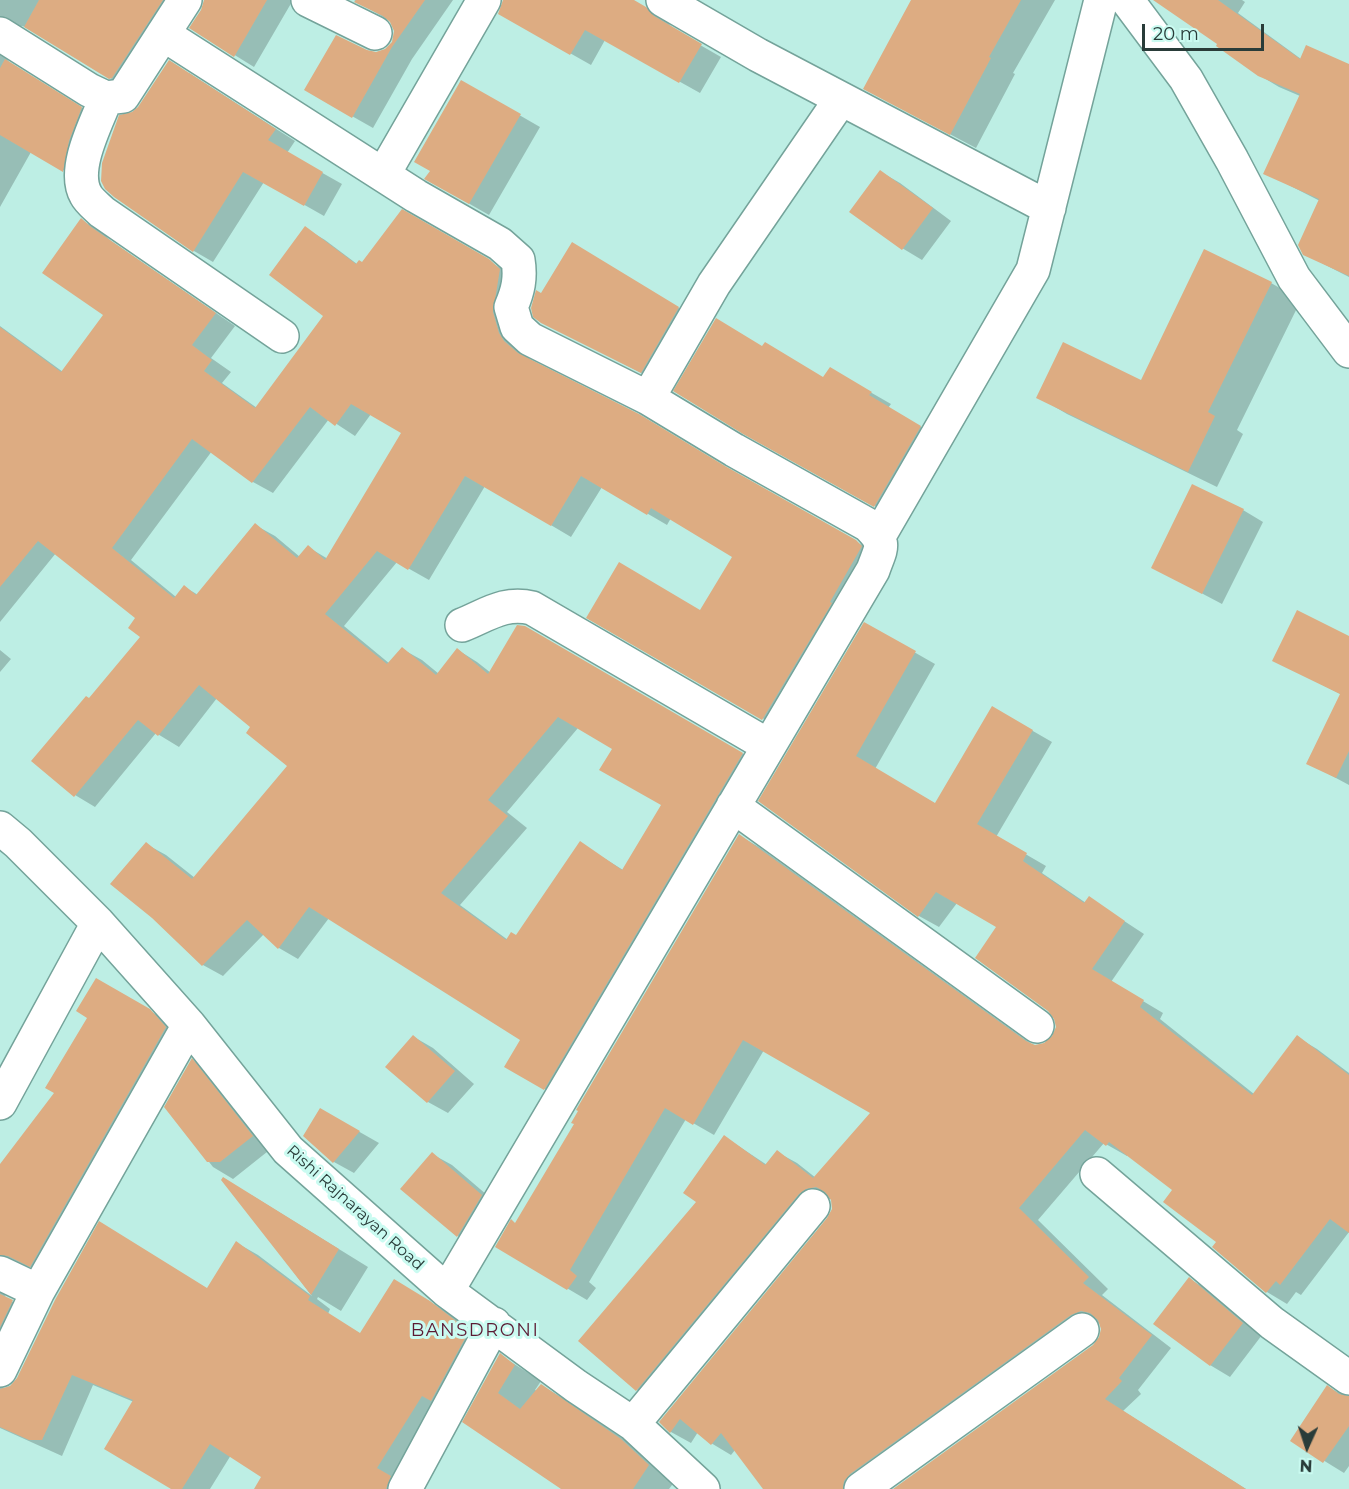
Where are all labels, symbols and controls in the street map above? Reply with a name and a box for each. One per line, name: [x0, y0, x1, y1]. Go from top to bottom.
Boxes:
scale bar: [1145, 12, 1266, 50]
text: 20 m: [1153, 23, 1199, 45]
street label: Rishi Rajnarayan Road: [282, 1141, 428, 1275]
district label: BANSDRONI: [411, 1320, 539, 1342]
north arrow: [1277, 1417, 1337, 1477]
text: N: [1299, 1456, 1313, 1475]

